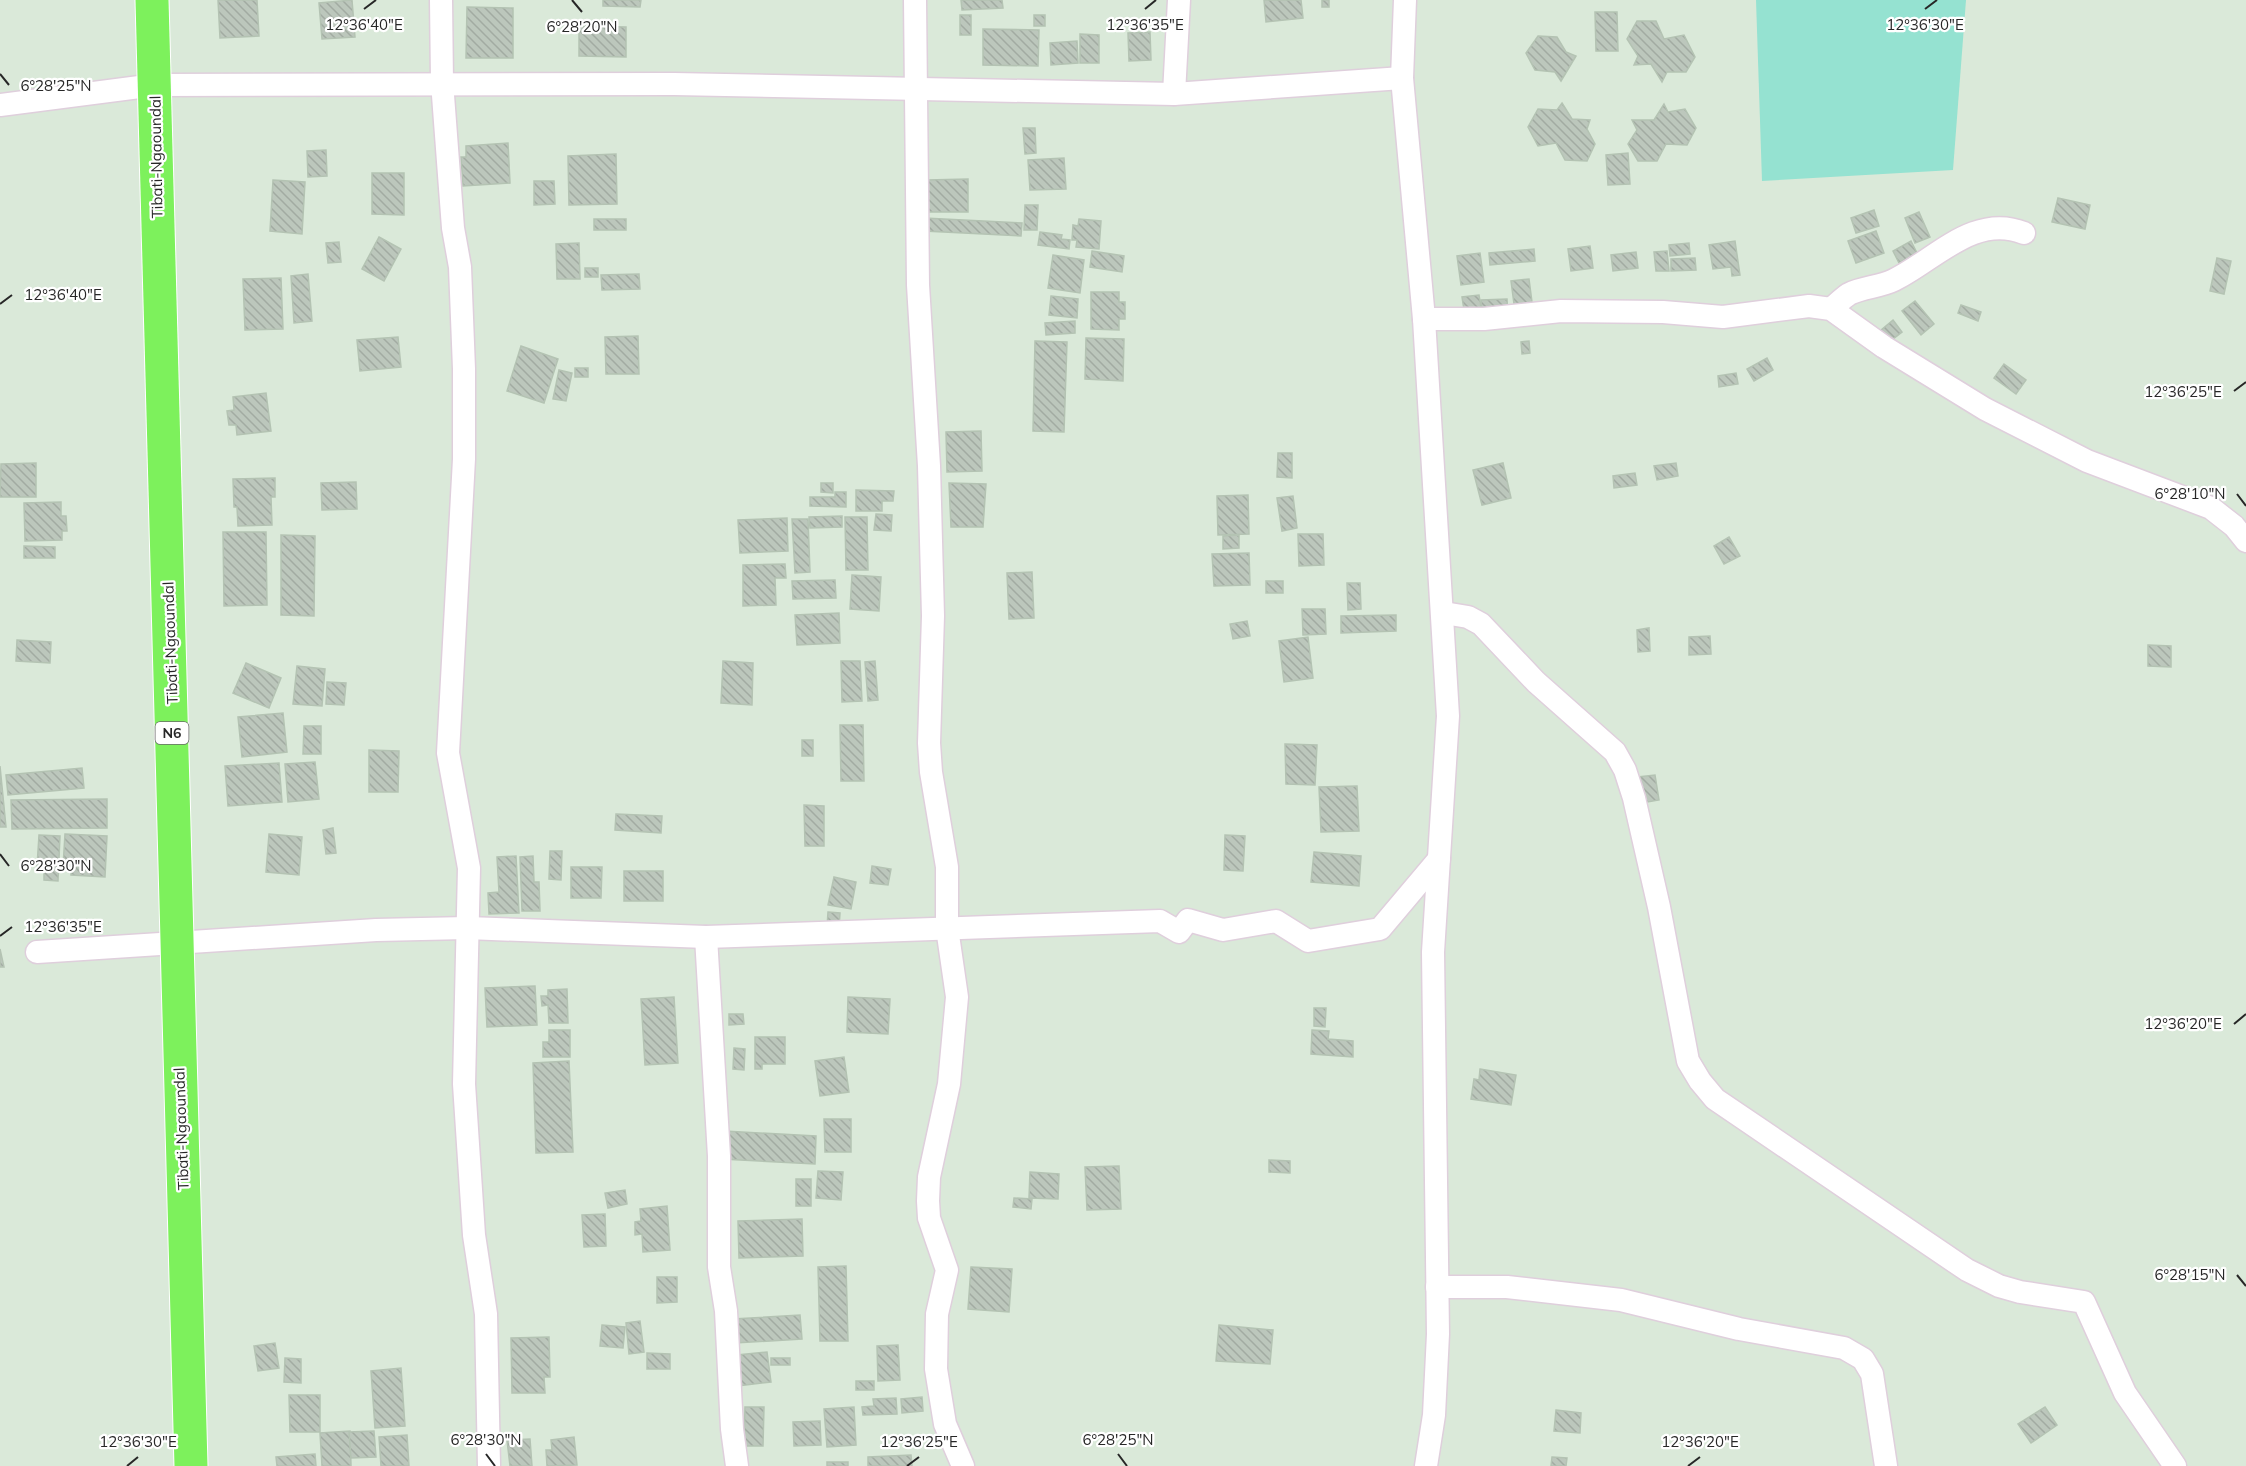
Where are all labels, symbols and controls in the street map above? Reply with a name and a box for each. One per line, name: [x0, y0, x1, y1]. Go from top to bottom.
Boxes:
text: 12°36'40"E: [325, 15, 403, 34]
text: 12°36'35"E: [1106, 15, 1184, 34]
text: 12°36'30"E: [1886, 15, 1964, 34]
text: 6°28'20"N: [547, 17, 617, 36]
text: 6°28'25"N: [21, 76, 91, 95]
street label: Tibati-Ngaoundal: [145, 95, 167, 219]
text: 12°36'40"E: [24, 285, 102, 304]
text: 12°36'25"E: [2144, 382, 2222, 401]
text: 6°28'10"N: [2155, 484, 2225, 503]
street label: Tibati-Ngaoundal: [158, 581, 182, 705]
road number: N6: [156, 722, 188, 744]
text: 6°28'30"N: [21, 856, 91, 875]
text: 12°36'35"E: [24, 917, 102, 936]
text: 12°36'20"E: [2144, 1014, 2222, 1033]
street label: Tibati-Ngaoundal: [169, 1067, 193, 1191]
text: 6°28'15"N: [2155, 1265, 2225, 1284]
text: 6°28'30"N: [451, 1430, 521, 1449]
text: 6°28'25"N: [1083, 1430, 1153, 1449]
text: 12°36'30"E: [99, 1432, 177, 1451]
text: 12°36'25"E: [880, 1432, 958, 1451]
text: 12°36'20"E: [1661, 1432, 1739, 1451]

